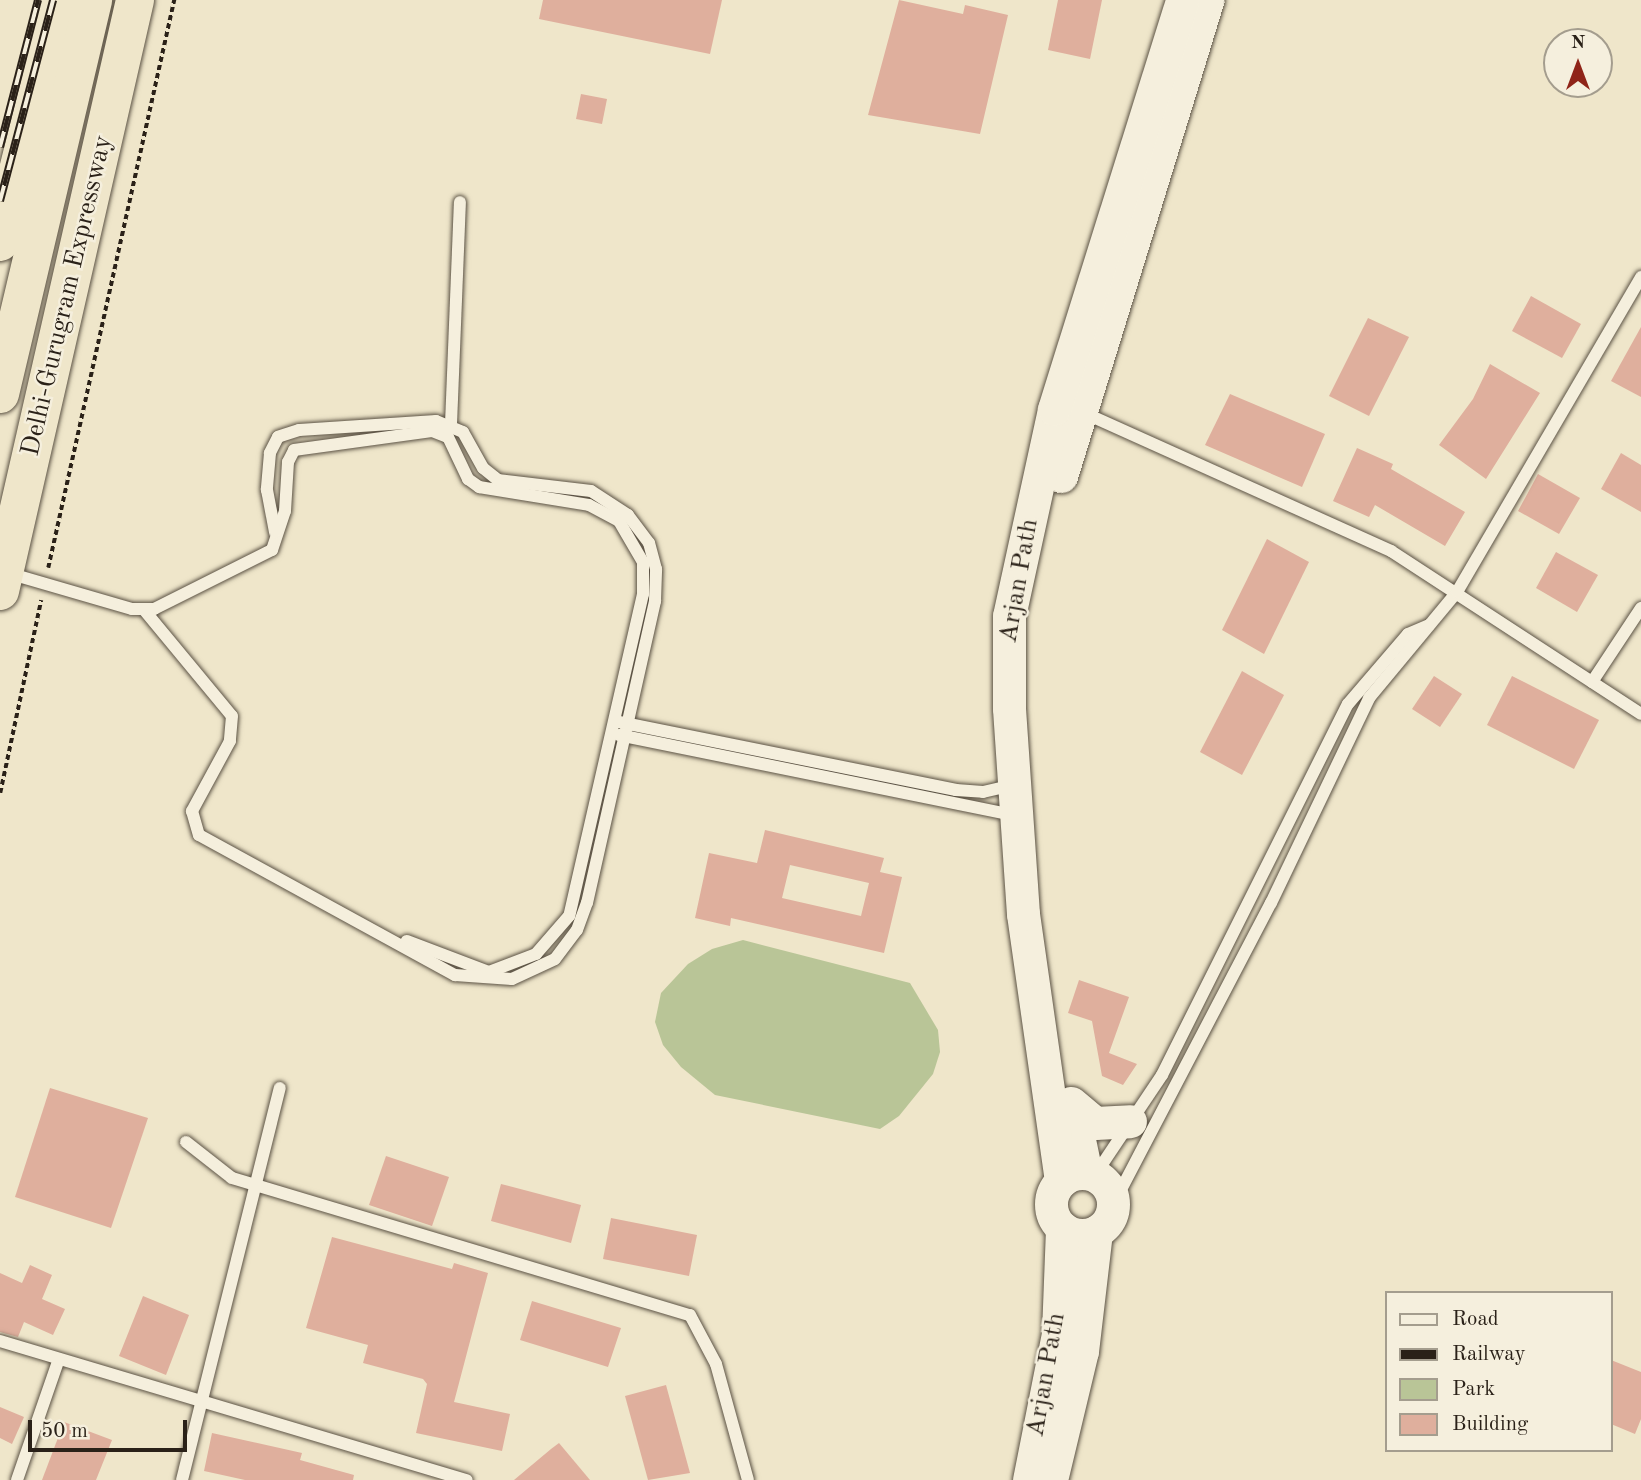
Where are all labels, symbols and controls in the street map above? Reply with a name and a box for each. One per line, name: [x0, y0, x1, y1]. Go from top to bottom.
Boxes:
north arrow: [1543, 28, 1613, 98]
text: N: [1571, 34, 1585, 53]
street label: Delhi-Gurugram Expressway: [16, 133, 120, 459]
street label: Arjan Path: [994, 516, 1046, 646]
legend: [1386, 1291, 1613, 1452]
text: Road: [1452, 1309, 1499, 1330]
street label: Arjan Path: [1021, 1310, 1073, 1440]
text: Railway: [1452, 1344, 1526, 1365]
text: Park: [1452, 1379, 1495, 1400]
scale bar: [32, 1406, 191, 1450]
text: Building: [1452, 1414, 1528, 1435]
text: 50 m: [41, 1421, 88, 1442]

